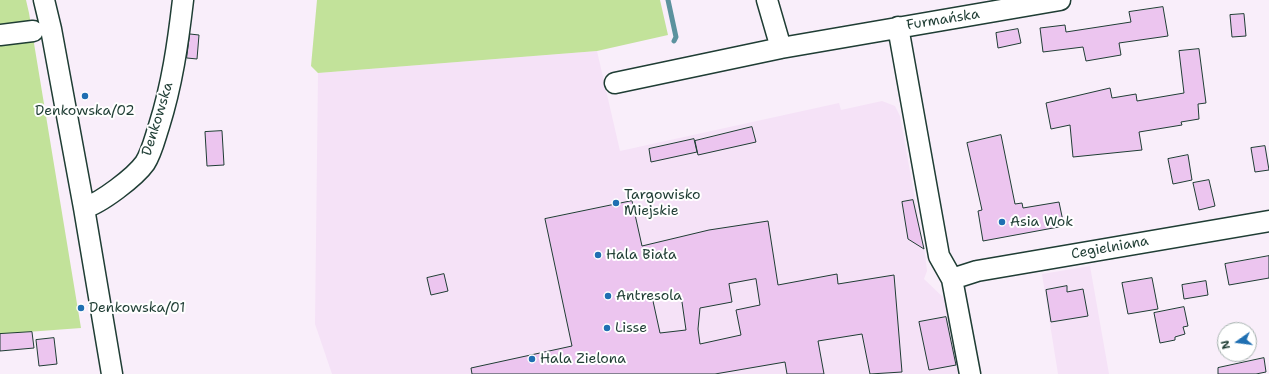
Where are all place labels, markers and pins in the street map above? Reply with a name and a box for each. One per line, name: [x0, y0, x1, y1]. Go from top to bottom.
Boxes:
marker: Denkowska/02: [80, 91, 90, 101]
place label: Denkowska/02: [35, 103, 135, 119]
place label: Targowisko Miejskie: [624, 187, 701, 220]
marker: Targowisko Miejskie: [611, 198, 621, 208]
place label: Asia Wok: [1010, 214, 1073, 230]
marker: Asia Wok: [997, 217, 1007, 227]
place label: Hala Biała: [606, 247, 677, 263]
marker: Hala Biała: [593, 250, 603, 260]
place label: Antresola: [616, 288, 682, 304]
marker: Antresola: [603, 291, 613, 301]
place label: Denkowska/01: [89, 300, 185, 316]
marker: Denkowska/01: [76, 303, 86, 313]
place label: Lisse: [615, 320, 647, 336]
marker: Lisse: [602, 323, 612, 333]
place label: Hala Zielona: [540, 351, 626, 367]
marker: Hala Zielona: [527, 354, 537, 364]

